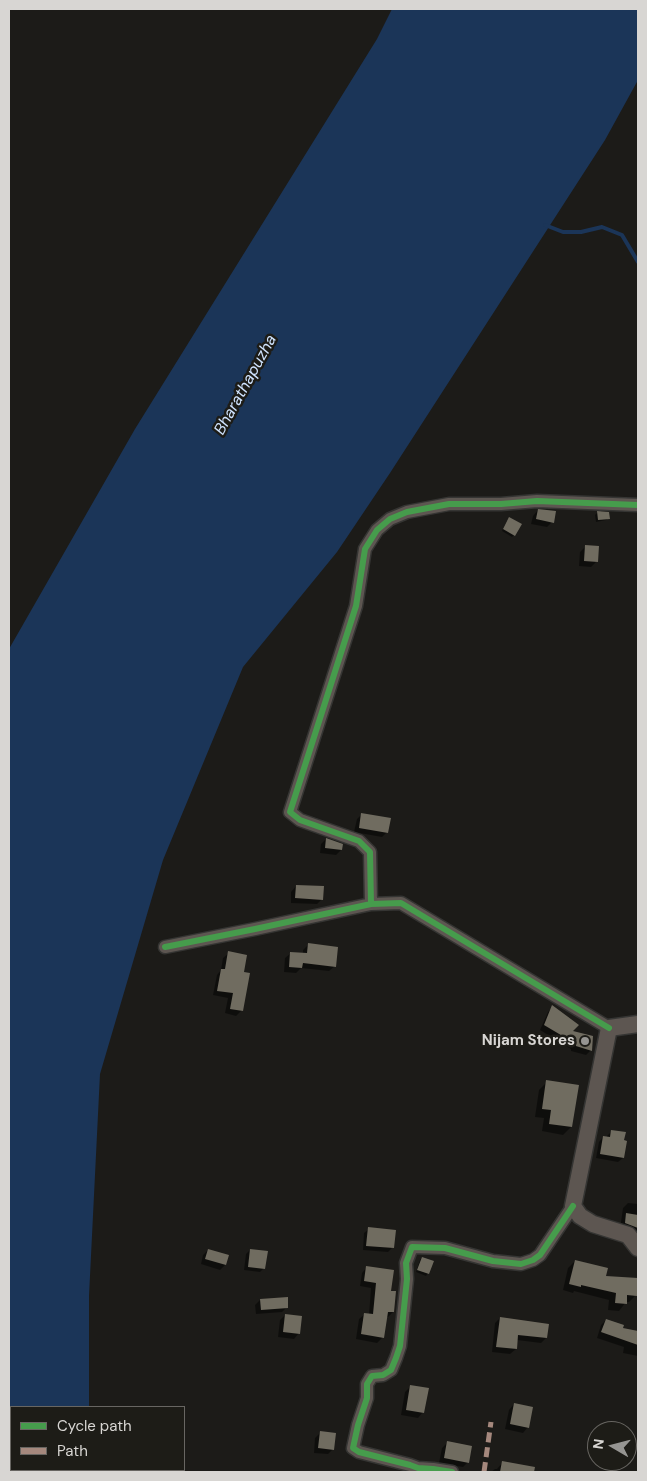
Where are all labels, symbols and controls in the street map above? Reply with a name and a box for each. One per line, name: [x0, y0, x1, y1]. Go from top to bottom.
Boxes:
water label: Bharathapuzha: [211, 332, 281, 438]
place label: Nijam Stores: [482, 1032, 575, 1050]
marker: Nijam Stores: [579, 1035, 591, 1047]
legend: [10, 1406, 185, 1471]
text: Cycle path: [57, 1416, 132, 1436]
north arrow: [587, 1421, 637, 1471]
text: N: [589, 1438, 608, 1450]
text: Path: [57, 1441, 88, 1461]

